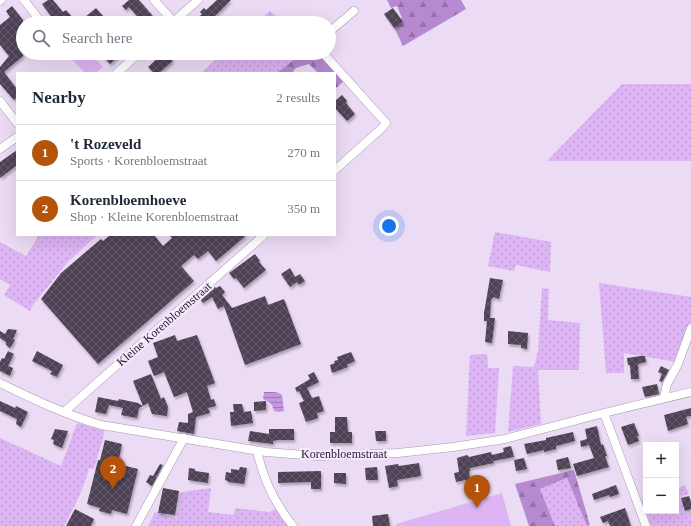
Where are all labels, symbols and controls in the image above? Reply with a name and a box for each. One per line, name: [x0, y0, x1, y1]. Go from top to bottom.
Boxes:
search box: [16, 16, 336, 60]
icon: search: [30, 27, 52, 49]
text: Search here: [62, 30, 132, 46]
text: Nearby: [32, 88, 86, 107]
text: 2 results: [276, 90, 320, 105]
text: 't Rozeveld: [70, 136, 141, 152]
text: 1: [42, 145, 48, 160]
text: 270 m: [287, 145, 320, 160]
text: Sports · Korenbloemstraat: [70, 153, 207, 168]
text: Korenbloemhoeve: [70, 192, 186, 208]
text: 2: [42, 201, 48, 216]
text: 350 m: [287, 201, 320, 216]
text: Shop · Kleine Korenbloemstraat: [70, 209, 239, 224]
your location: [379, 216, 399, 236]
street label: Kleine Korenbloemstraat: [114, 279, 215, 369]
map controls: [643, 442, 679, 514]
button: +: [643, 442, 679, 478]
street label: Korenbloemstraat: [301, 447, 388, 461]
pin: 2: [100, 456, 126, 489]
pin: 1: [464, 475, 490, 508]
button: −: [643, 478, 679, 514]

